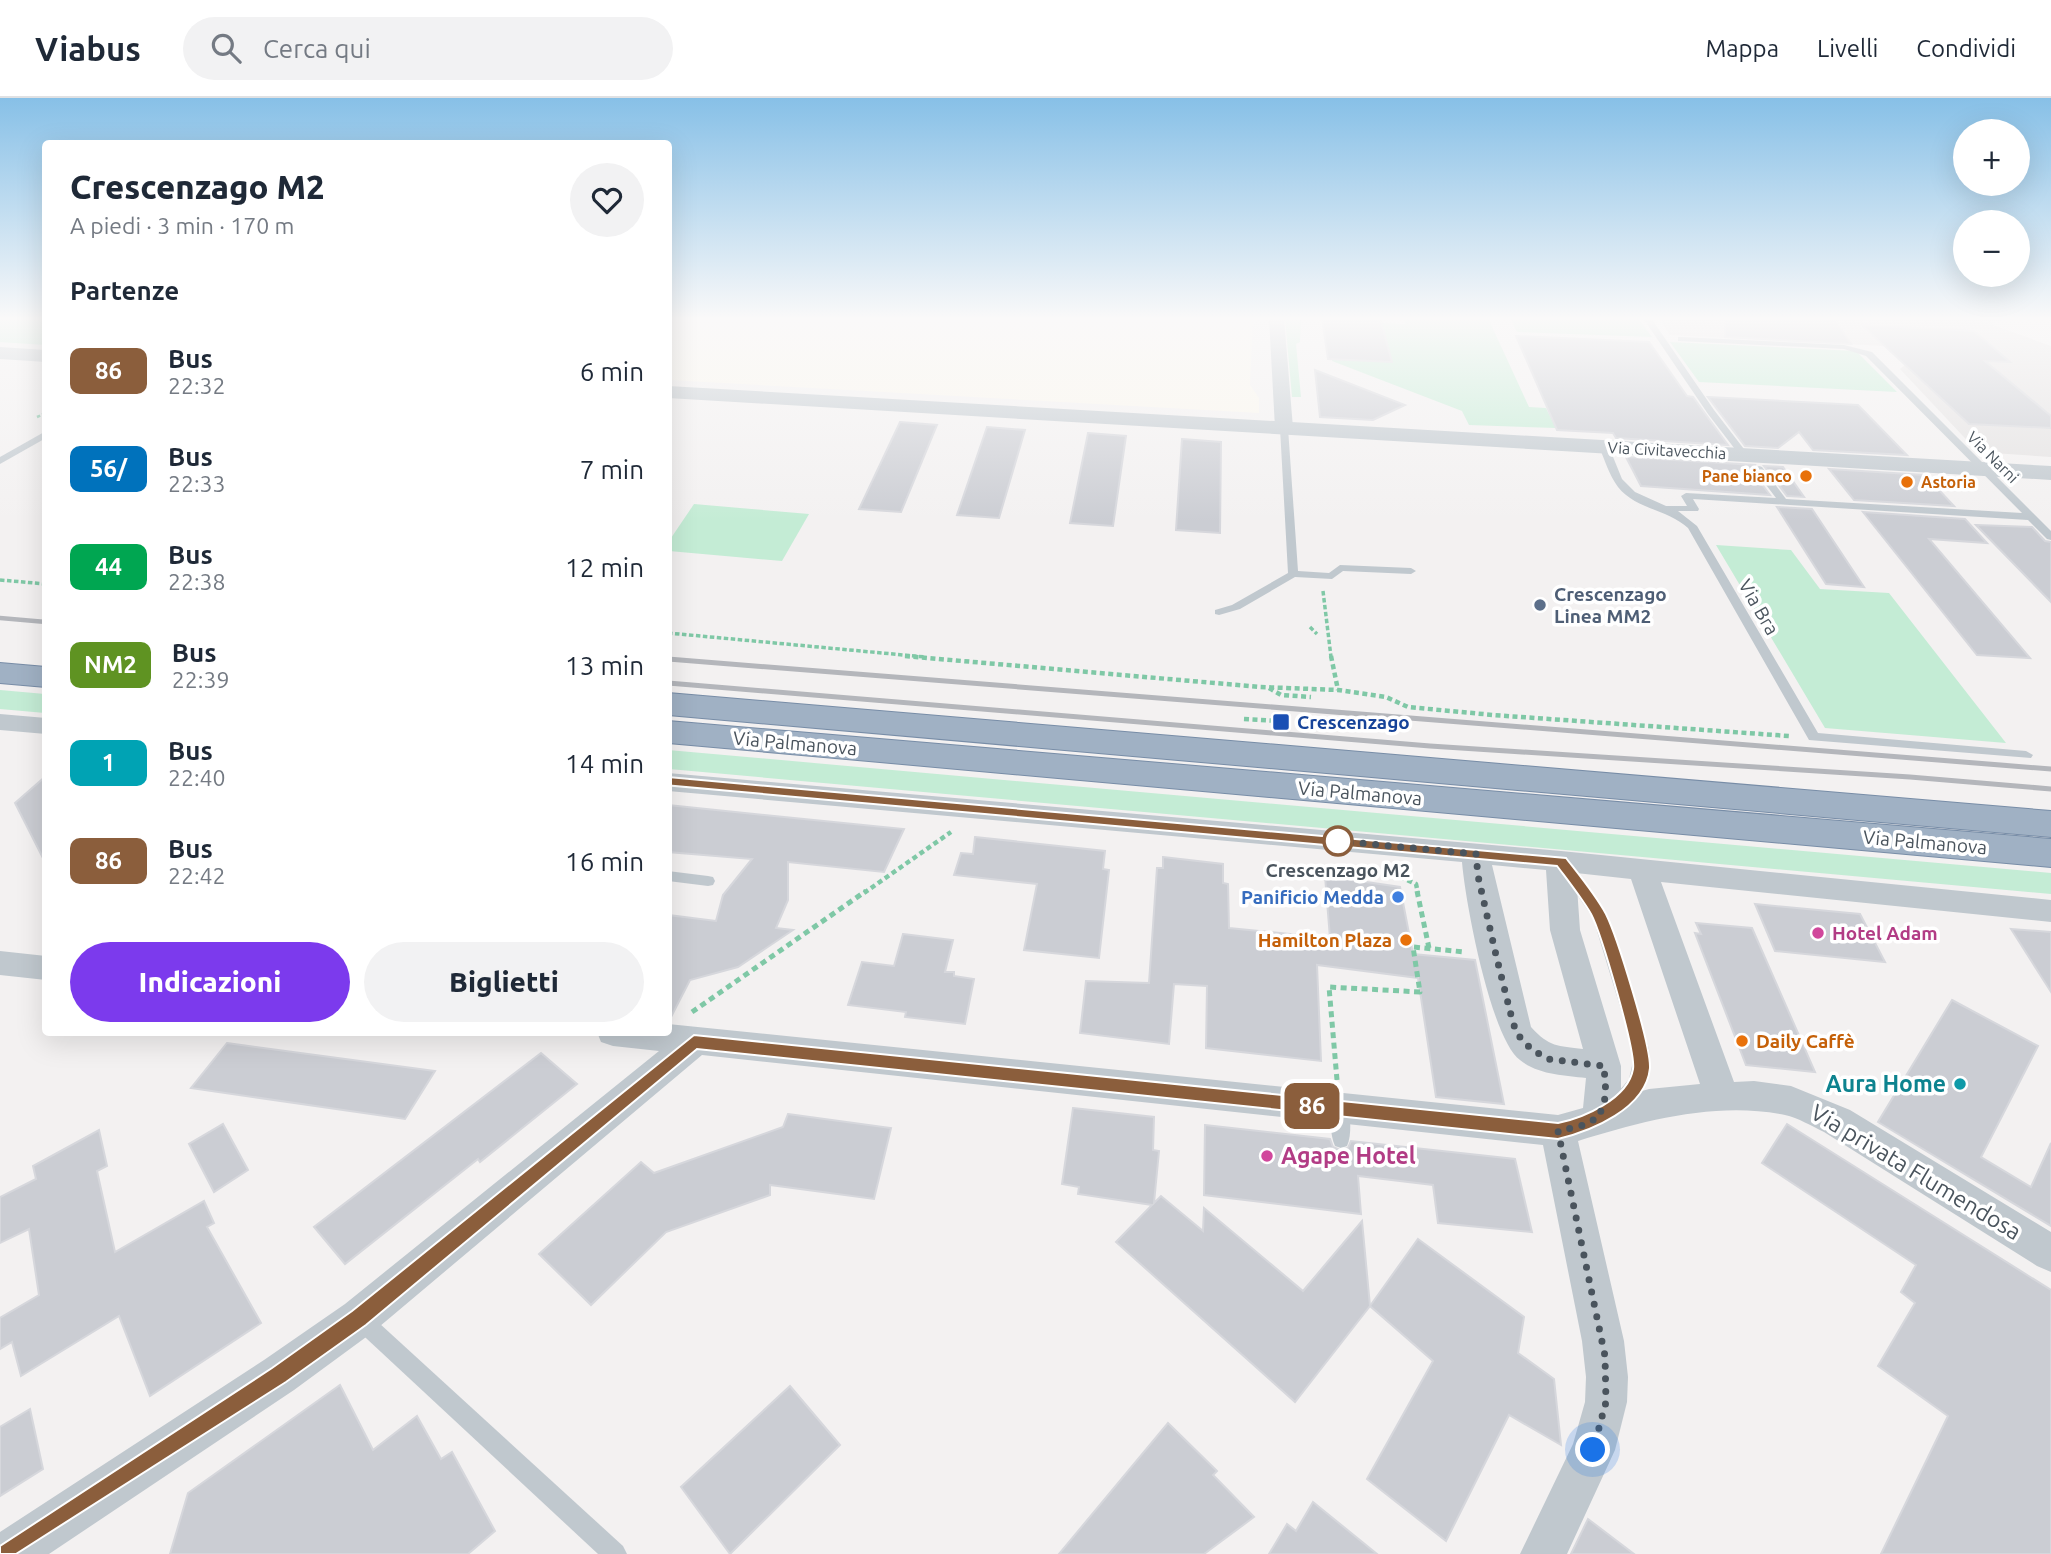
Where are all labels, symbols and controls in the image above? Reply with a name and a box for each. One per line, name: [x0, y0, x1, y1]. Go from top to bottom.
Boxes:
search box: [183, 17, 673, 80]
icon: search: [207, 29, 245, 67]
text: Viabus: [35, 30, 141, 67]
text: Cerca qui: [263, 34, 371, 63]
text: Mappa: [1705, 35, 1779, 62]
text: Livelli: [1817, 35, 1878, 62]
text: Condividi: [1916, 35, 2016, 62]
map controls: [1953, 119, 2030, 287]
button: +: [1953, 119, 2030, 196]
button: heart: [570, 163, 644, 237]
text: Crescenzago M2: [70, 168, 325, 205]
button: −: [1953, 210, 2030, 287]
text: A piedi · 3 min · 170 m: [70, 213, 294, 238]
text: Partenze: [70, 276, 179, 305]
text: Bus: [168, 344, 213, 373]
text: 86: [95, 357, 122, 384]
text: 6 min: [580, 357, 644, 386]
text: 22:32: [168, 373, 226, 398]
street label: Via Narni: [1964, 428, 2022, 486]
street label: Via Civitavecchia: [1607, 438, 1727, 462]
text: Bus: [168, 442, 213, 471]
text: 56/: [90, 455, 127, 482]
text: 7 min: [580, 455, 644, 484]
place label: Pane bianco: [1702, 467, 1792, 485]
marker: Pane bianco: [1798, 468, 1814, 484]
text: 22:33: [168, 471, 226, 496]
place label: Astoria: [1921, 473, 1976, 491]
marker: Astoria: [1899, 474, 1915, 490]
text: Bus: [168, 540, 213, 569]
text: 44: [95, 553, 122, 580]
text: 12 min: [565, 553, 644, 582]
text: 22:38: [168, 569, 226, 594]
street label: Via Bra: [1734, 575, 1784, 639]
place label: Crescenzago Linea MM2: [1554, 583, 1667, 627]
marker: Crescenzago Linea MM2: [1532, 597, 1548, 613]
text: Bus: [172, 638, 217, 667]
text: NM2: [84, 651, 137, 678]
text: 13 min: [565, 651, 644, 680]
text: 22:39: [172, 667, 229, 692]
place label: Crescenzago: [1297, 711, 1410, 733]
marker: Crescenzago: [1271, 712, 1291, 732]
street label: Via Palmanova: [732, 727, 858, 759]
text: Bus: [168, 736, 213, 765]
text: 1: [102, 749, 115, 776]
text: 14 min: [565, 749, 644, 778]
text: 22:40: [168, 765, 226, 790]
street label: Via Palmanova: [1297, 777, 1423, 809]
marker: Crescenzago M2: [1323, 826, 1353, 856]
street label: Via Palmanova: [1862, 826, 1988, 858]
text: Bus: [168, 834, 213, 863]
text: 86: [95, 847, 122, 874]
text: 16 min: [565, 847, 644, 876]
place label: Crescenzago M2: [1266, 859, 1410, 881]
text: 22:42: [168, 863, 226, 888]
place label: Panificio Medda: [1241, 886, 1384, 908]
marker: Panificio Medda: [1390, 889, 1406, 905]
place label: Hotel Adam: [1832, 922, 1938, 944]
marker: Hotel Adam: [1810, 925, 1826, 941]
place label: Hamilton Plaza: [1258, 929, 1392, 951]
marker: Hamilton Plaza: [1398, 932, 1414, 948]
button: Indicazioni: [70, 942, 350, 1022]
button: Biglietti: [364, 942, 644, 1022]
place label: Daily Caffè: [1756, 1030, 1855, 1052]
marker: Daily Caffè: [1734, 1033, 1750, 1049]
place label: Aura Home: [1826, 1071, 1946, 1096]
marker: Aura Home: [1952, 1076, 1968, 1092]
line badge: 86: [1280, 1083, 1344, 1129]
text: 86: [1298, 1092, 1326, 1119]
street label: Via privata Flumendosa: [1807, 1099, 2026, 1244]
place label: Agape Hotel: [1281, 1143, 1416, 1168]
marker: Agape Hotel: [1259, 1148, 1275, 1164]
your location: [1575, 1432, 1610, 1467]

